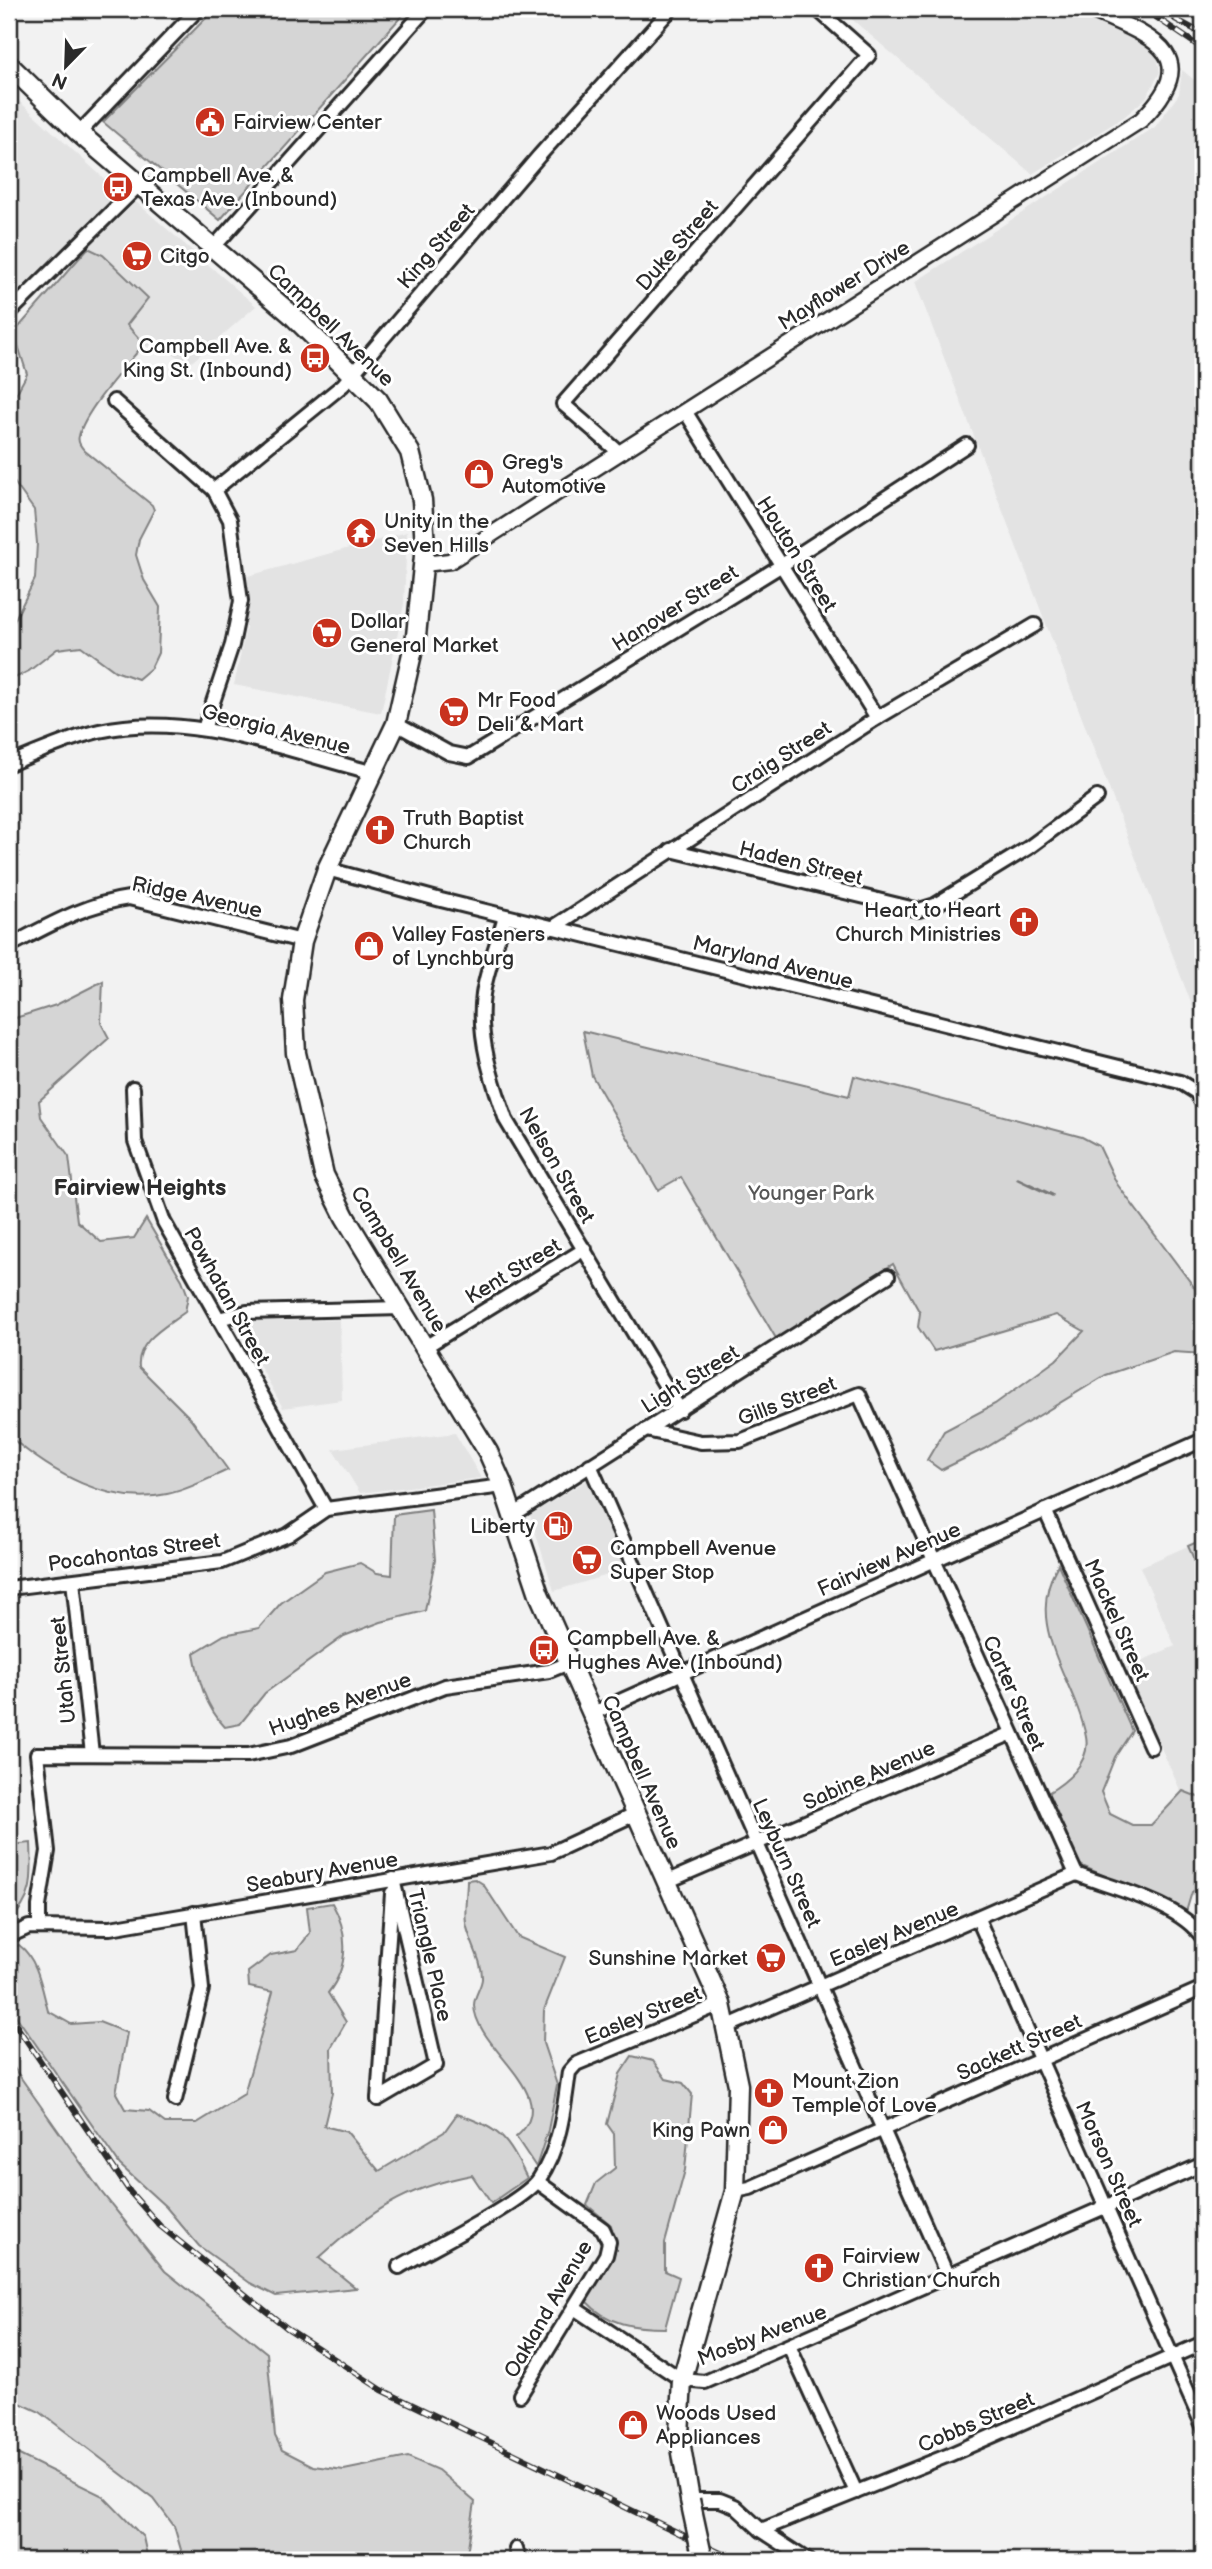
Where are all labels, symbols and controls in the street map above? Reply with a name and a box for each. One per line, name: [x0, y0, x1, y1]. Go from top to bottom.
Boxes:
north arrow: [32, 32, 102, 102]
text: N: [49, 67, 71, 94]
public building icon: Fairview Center: [193, 105, 227, 139]
place label: Fairview Center: [233, 110, 382, 135]
place label: Campbell Ave. & Texas Ave. (Inbound): [141, 163, 337, 212]
bus stop icon: Campbell Ave. & Texas Ave. (Inbound): [101, 170, 135, 204]
street label: Duke Street: [631, 194, 724, 296]
street label: King Street: [392, 198, 481, 294]
street label: Mayflower Drive: [774, 235, 915, 336]
supermarket icon: Citgo: [120, 239, 154, 273]
place label: Citgo: [160, 244, 210, 269]
street label: Campbell Avenue: [262, 259, 399, 392]
place label: Campbell Ave. & King St. (Inbound): [122, 334, 292, 383]
bus stop icon: Campbell Ave. & King St. (Inbound): [298, 341, 332, 375]
place label: Greg's Automotive: [502, 450, 606, 499]
shop icon: Greg's Automotive: [462, 457, 496, 491]
street label: Houton Street: [751, 492, 842, 617]
place label: Unity in the Seven Hills: [384, 509, 489, 558]
temple icon: Unity in the Seven Hills: [344, 516, 378, 550]
street label: Hanover Street: [608, 559, 743, 657]
place label: Dollar General Market: [350, 609, 499, 658]
supermarket icon: Dollar General Market: [310, 616, 344, 650]
place label: Mr Food Deli & Mart: [477, 688, 584, 737]
supermarket icon: Mr Food Deli & Mart: [437, 695, 471, 729]
street label: Georgia Avenue: [199, 699, 353, 760]
street label: Craig Street: [727, 716, 836, 799]
place label: Truth Baptist Church: [403, 806, 525, 855]
church icon: Truth Baptist Church: [363, 813, 397, 847]
street label: Haden Street: [736, 836, 866, 891]
street label: Ridge Avenue: [129, 871, 264, 924]
place label: Heart to Heart Church Ministries: [835, 898, 1002, 947]
church icon: Heart to Heart Church Ministries: [1007, 905, 1041, 939]
place label: Valley Fasteners of Lynchburg: [392, 922, 545, 971]
shop icon: Valley Fasteners of Lynchburg: [352, 929, 386, 963]
street label: Maryland Avenue: [690, 930, 856, 995]
street label: Nelson Street: [513, 1103, 600, 1228]
district label: Fairview Heights: [54, 1174, 226, 1202]
park label: Younger Park: [747, 1181, 875, 1206]
street label: Campbell Avenue: [345, 1182, 452, 1337]
street label: Powhatan Street: [178, 1223, 275, 1370]
street label: Kent Street: [461, 1233, 566, 1310]
street label: Light Street: [637, 1339, 744, 1419]
street label: Gills Street: [734, 1371, 840, 1432]
fuel station icon: Liberty: [541, 1509, 575, 1543]
place label: Liberty: [470, 1514, 535, 1539]
street label: Fairview Avenue: [814, 1517, 965, 1602]
street label: Pocahontas Street: [46, 1528, 222, 1577]
place label: Campbell Avenue Super Stop: [610, 1536, 776, 1585]
supermarket icon: Campbell Avenue Super Stop: [570, 1543, 604, 1577]
street label: Mackel Street: [1078, 1555, 1155, 1686]
street label: Utah Street: [45, 1615, 82, 1725]
place label: Campbell Ave. & Hughes Ave. (Inbound): [567, 1626, 783, 1675]
street label: Carter Street: [977, 1632, 1050, 1755]
bus stop icon: Campbell Ave. & Hughes Ave. (Inbound): [527, 1633, 561, 1667]
street label: Hughes Avenue: [266, 1667, 415, 1742]
street label: Campbell Avenue: [596, 1691, 687, 1853]
street label: Sabine Avenue: [799, 1735, 939, 1816]
street label: Leyburn Street: [747, 1795, 826, 1932]
street label: Seabury Avenue: [244, 1847, 400, 1898]
street label: Triangle Place: [402, 1886, 457, 2024]
street label: Easley Avenue: [826, 1896, 962, 1973]
supermarket icon: Sunshine Market: [754, 1941, 788, 1975]
place label: Sunshine Market: [588, 1946, 749, 1971]
street label: Easley Street: [581, 1980, 706, 2050]
street label: Sackett Street: [953, 2009, 1086, 2086]
place label: Mount Zion Temple of Love: [792, 2069, 937, 2118]
church icon: Mount Zion Temple of Love: [752, 2076, 786, 2110]
street label: Morson Street: [1070, 2098, 1148, 2231]
shop icon: King Pawn: [756, 2113, 790, 2147]
place label: King Pawn: [652, 2118, 750, 2143]
street label: Oakland Avenue: [499, 2236, 598, 2382]
place label: Fairview Christian Church: [842, 2244, 1000, 2293]
church icon: Fairview Christian Church: [802, 2251, 836, 2285]
street label: Mosby Avenue: [694, 2299, 830, 2372]
street label: Cobbs Street: [914, 2387, 1039, 2458]
place label: Woods Used Appliances: [656, 2401, 776, 2450]
shop icon: Woods Used Appliances: [616, 2408, 650, 2442]

